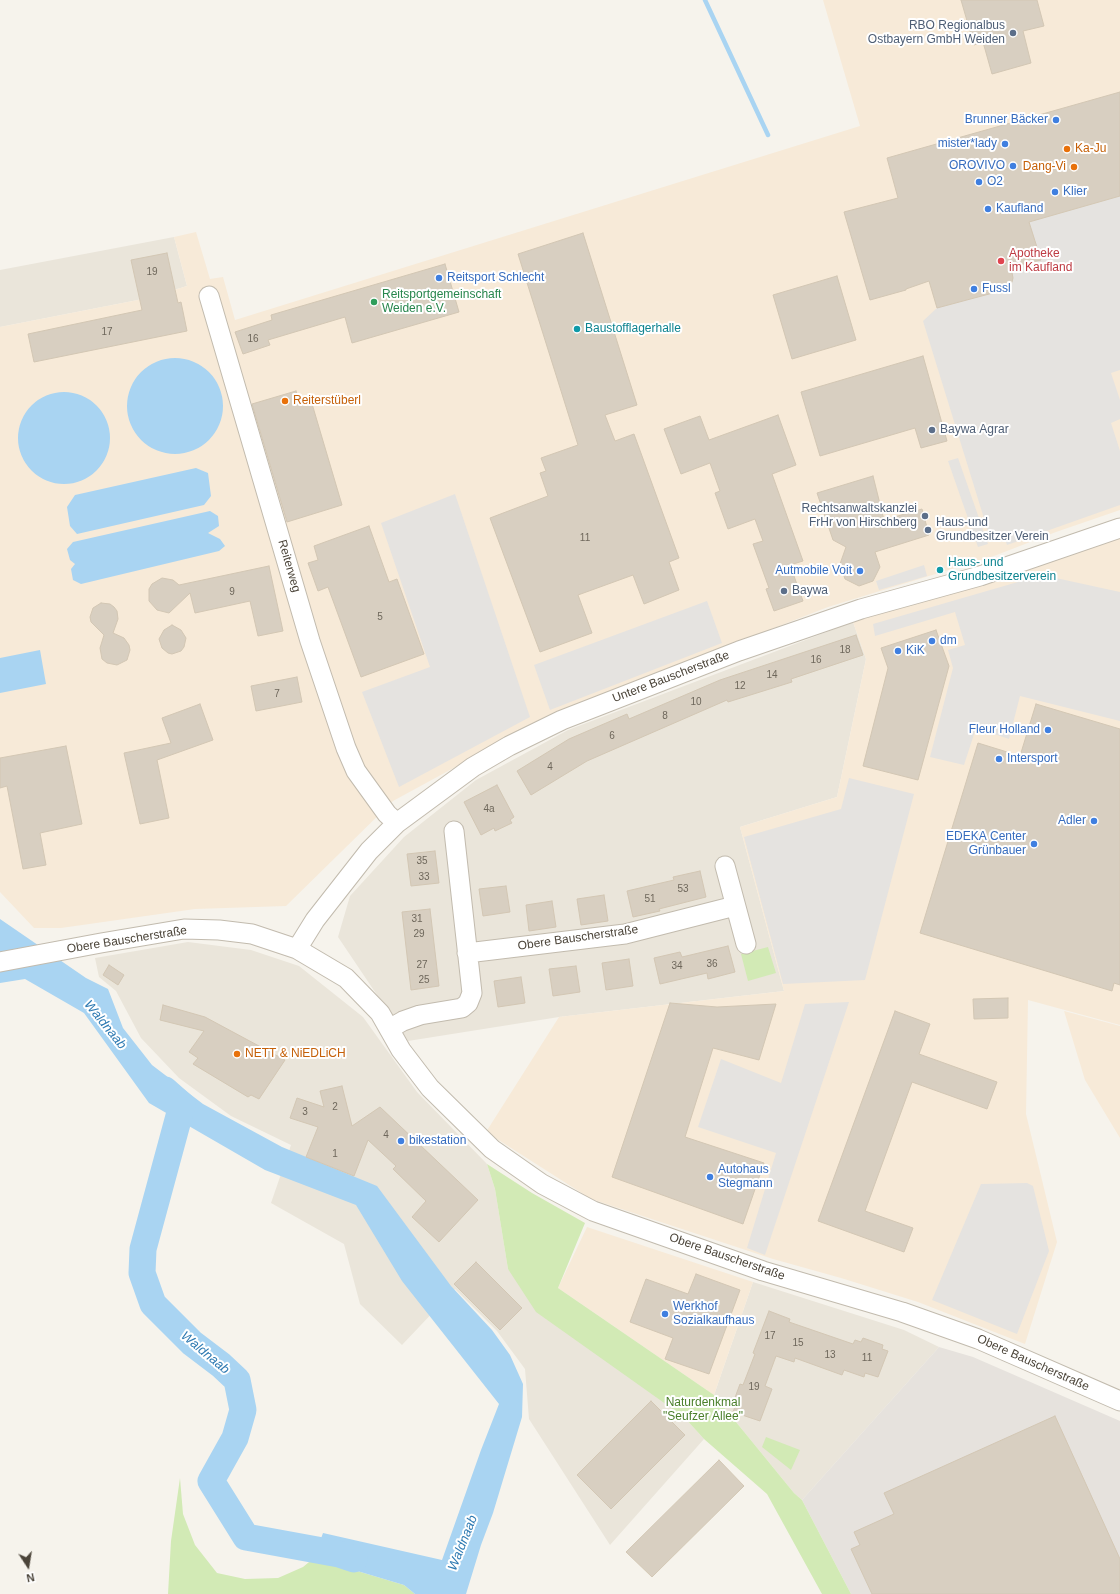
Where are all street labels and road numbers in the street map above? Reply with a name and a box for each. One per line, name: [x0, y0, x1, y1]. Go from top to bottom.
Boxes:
street label: Reiterweg: [275, 538, 303, 594]
street label: Untere Bauscherstraße: [611, 648, 731, 706]
street label: Obere Bauscherstraße: [517, 922, 639, 954]
street label: Obere Bauscherstraße: [66, 923, 188, 957]
street label: Obere Bauscherstraße: [667, 1230, 787, 1284]
street label: Obere Bauscherstraße: [975, 1332, 1091, 1394]

